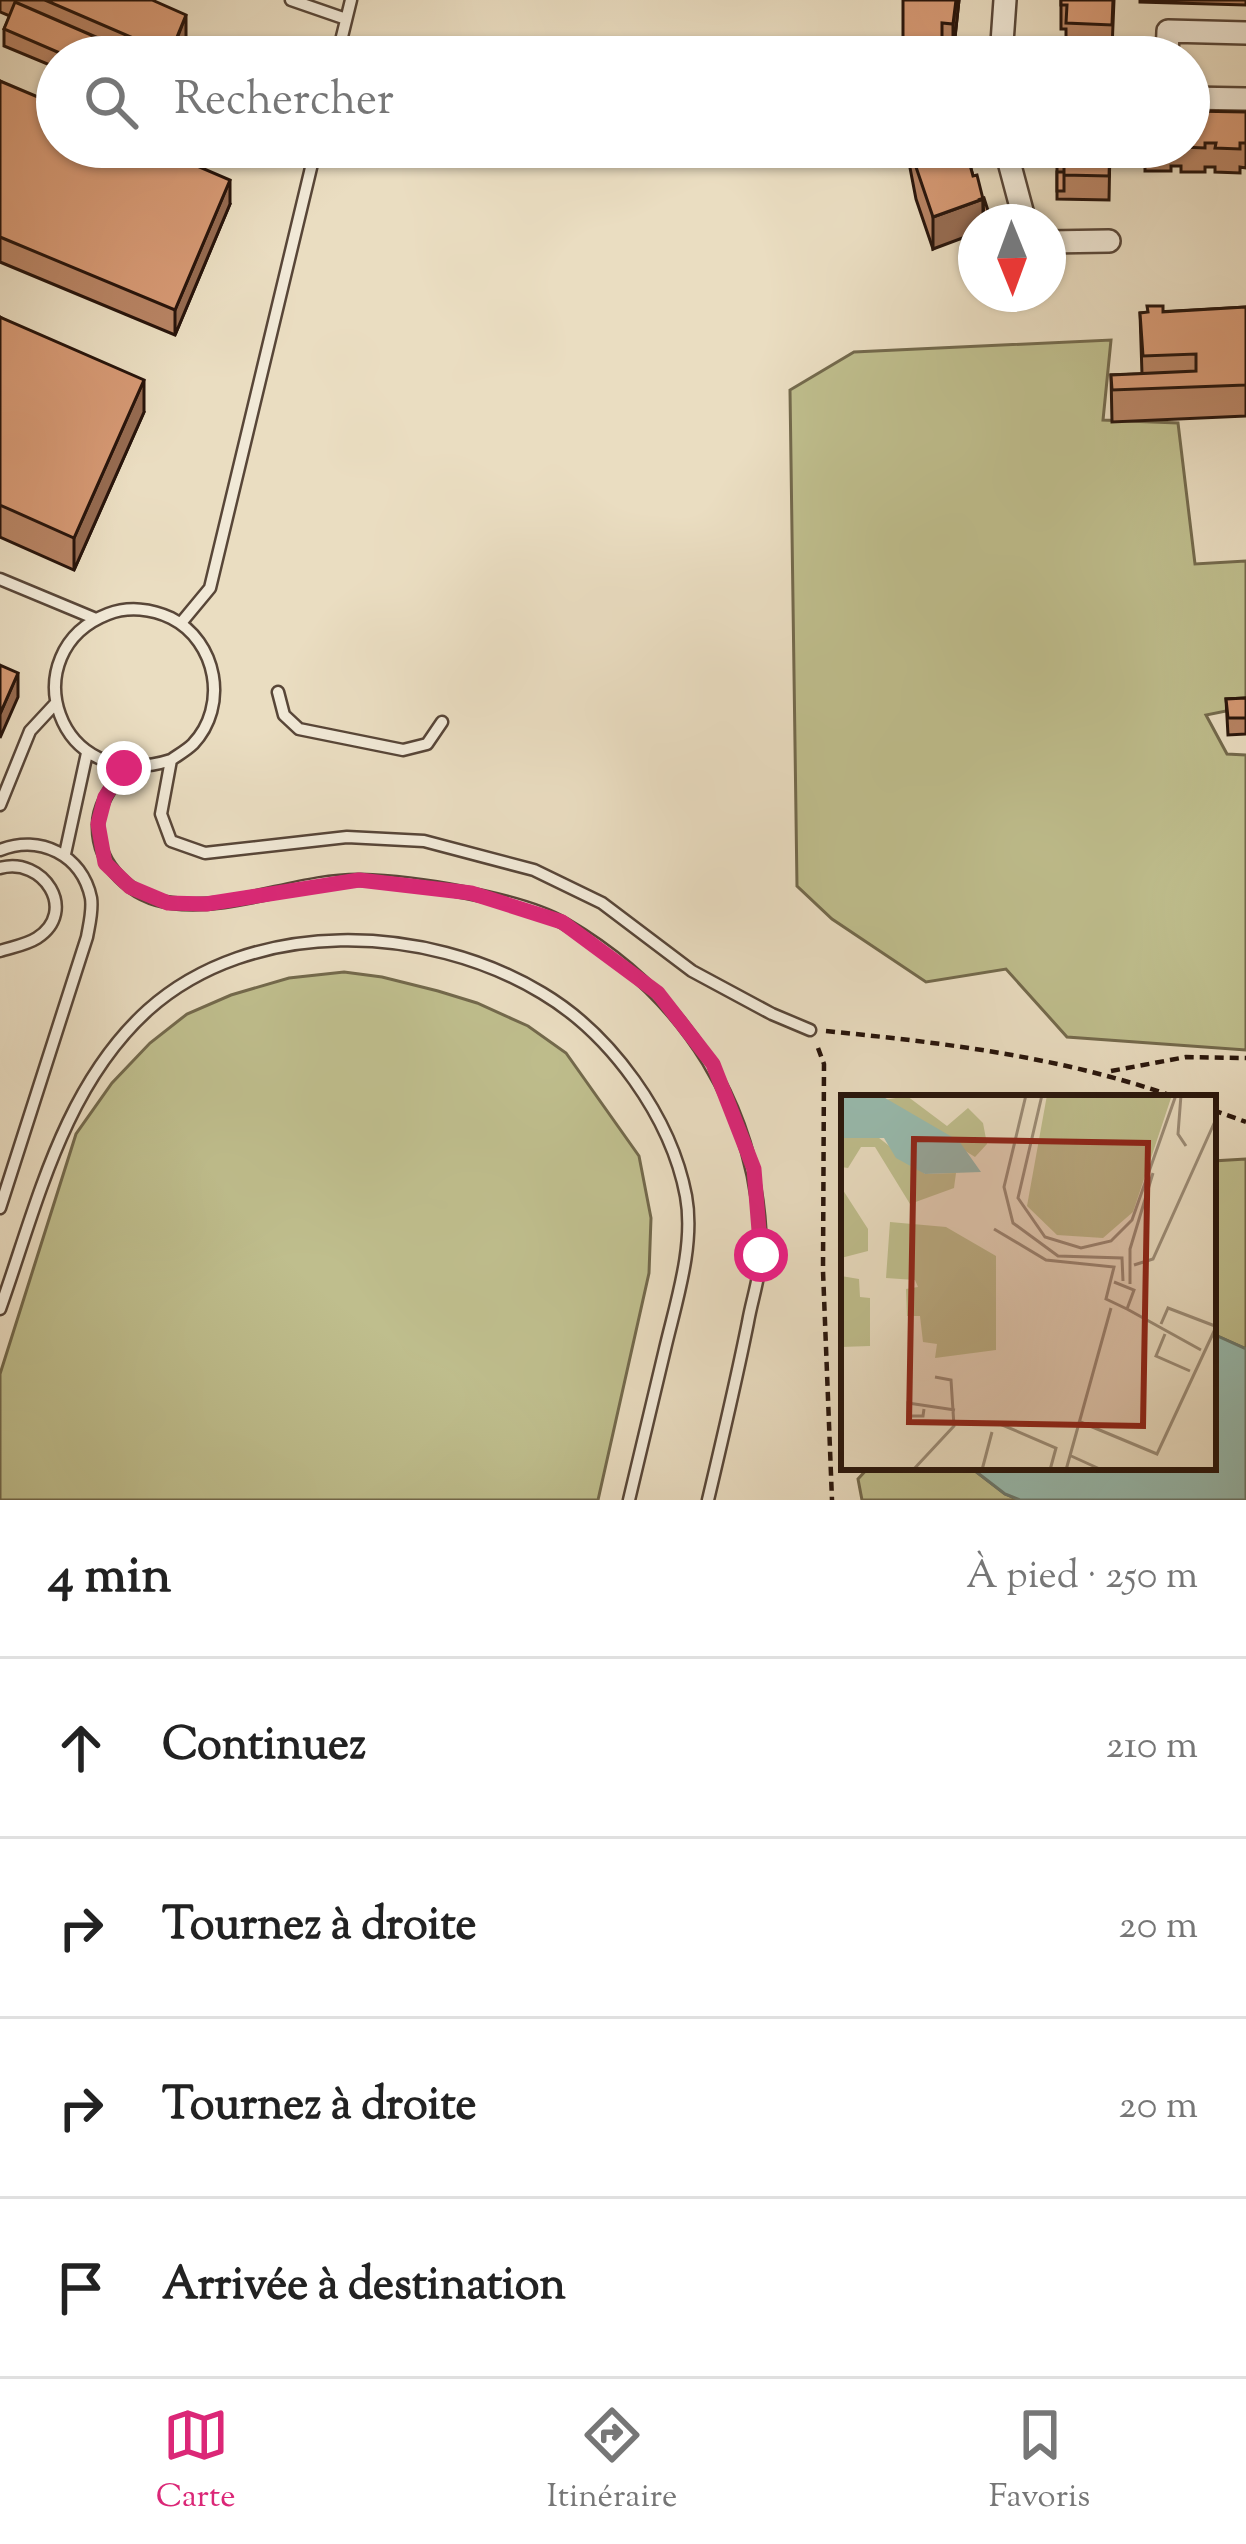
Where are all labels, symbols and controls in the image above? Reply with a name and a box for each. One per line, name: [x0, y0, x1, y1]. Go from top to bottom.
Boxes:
search box: [36, 36, 1210, 168]
icon: search: [78, 69, 144, 135]
text: Rechercher: [174, 70, 394, 135]
north arrow: [958, 204, 1066, 312]
route end: [97, 741, 151, 795]
inset map: [841, 1095, 1216, 1470]
route start: [734, 1228, 788, 1282]
text: 4 min: [48, 1542, 171, 1615]
text: À pied · 250 m: [966, 1550, 1198, 1606]
icon: ahead: [48, 1715, 114, 1781]
text: Continuez: [162, 1715, 366, 1780]
text: 210 m: [1106, 1720, 1198, 1776]
icon: right: [48, 1895, 114, 1961]
text: Tournez à droite: [162, 1895, 477, 1960]
text: 20 m: [1119, 1900, 1198, 1956]
icon: right: [48, 2075, 114, 2141]
text: Tournez à droite: [162, 2075, 477, 2140]
text: 20 m: [1119, 2080, 1198, 2136]
icon: arrive: [48, 2255, 114, 2321]
text: Arrivée à destination: [162, 2255, 566, 2320]
tab: Carte: [156, 2402, 236, 2522]
tab: Itinéraire: [547, 2402, 677, 2522]
tab: Favoris: [989, 2402, 1090, 2522]

